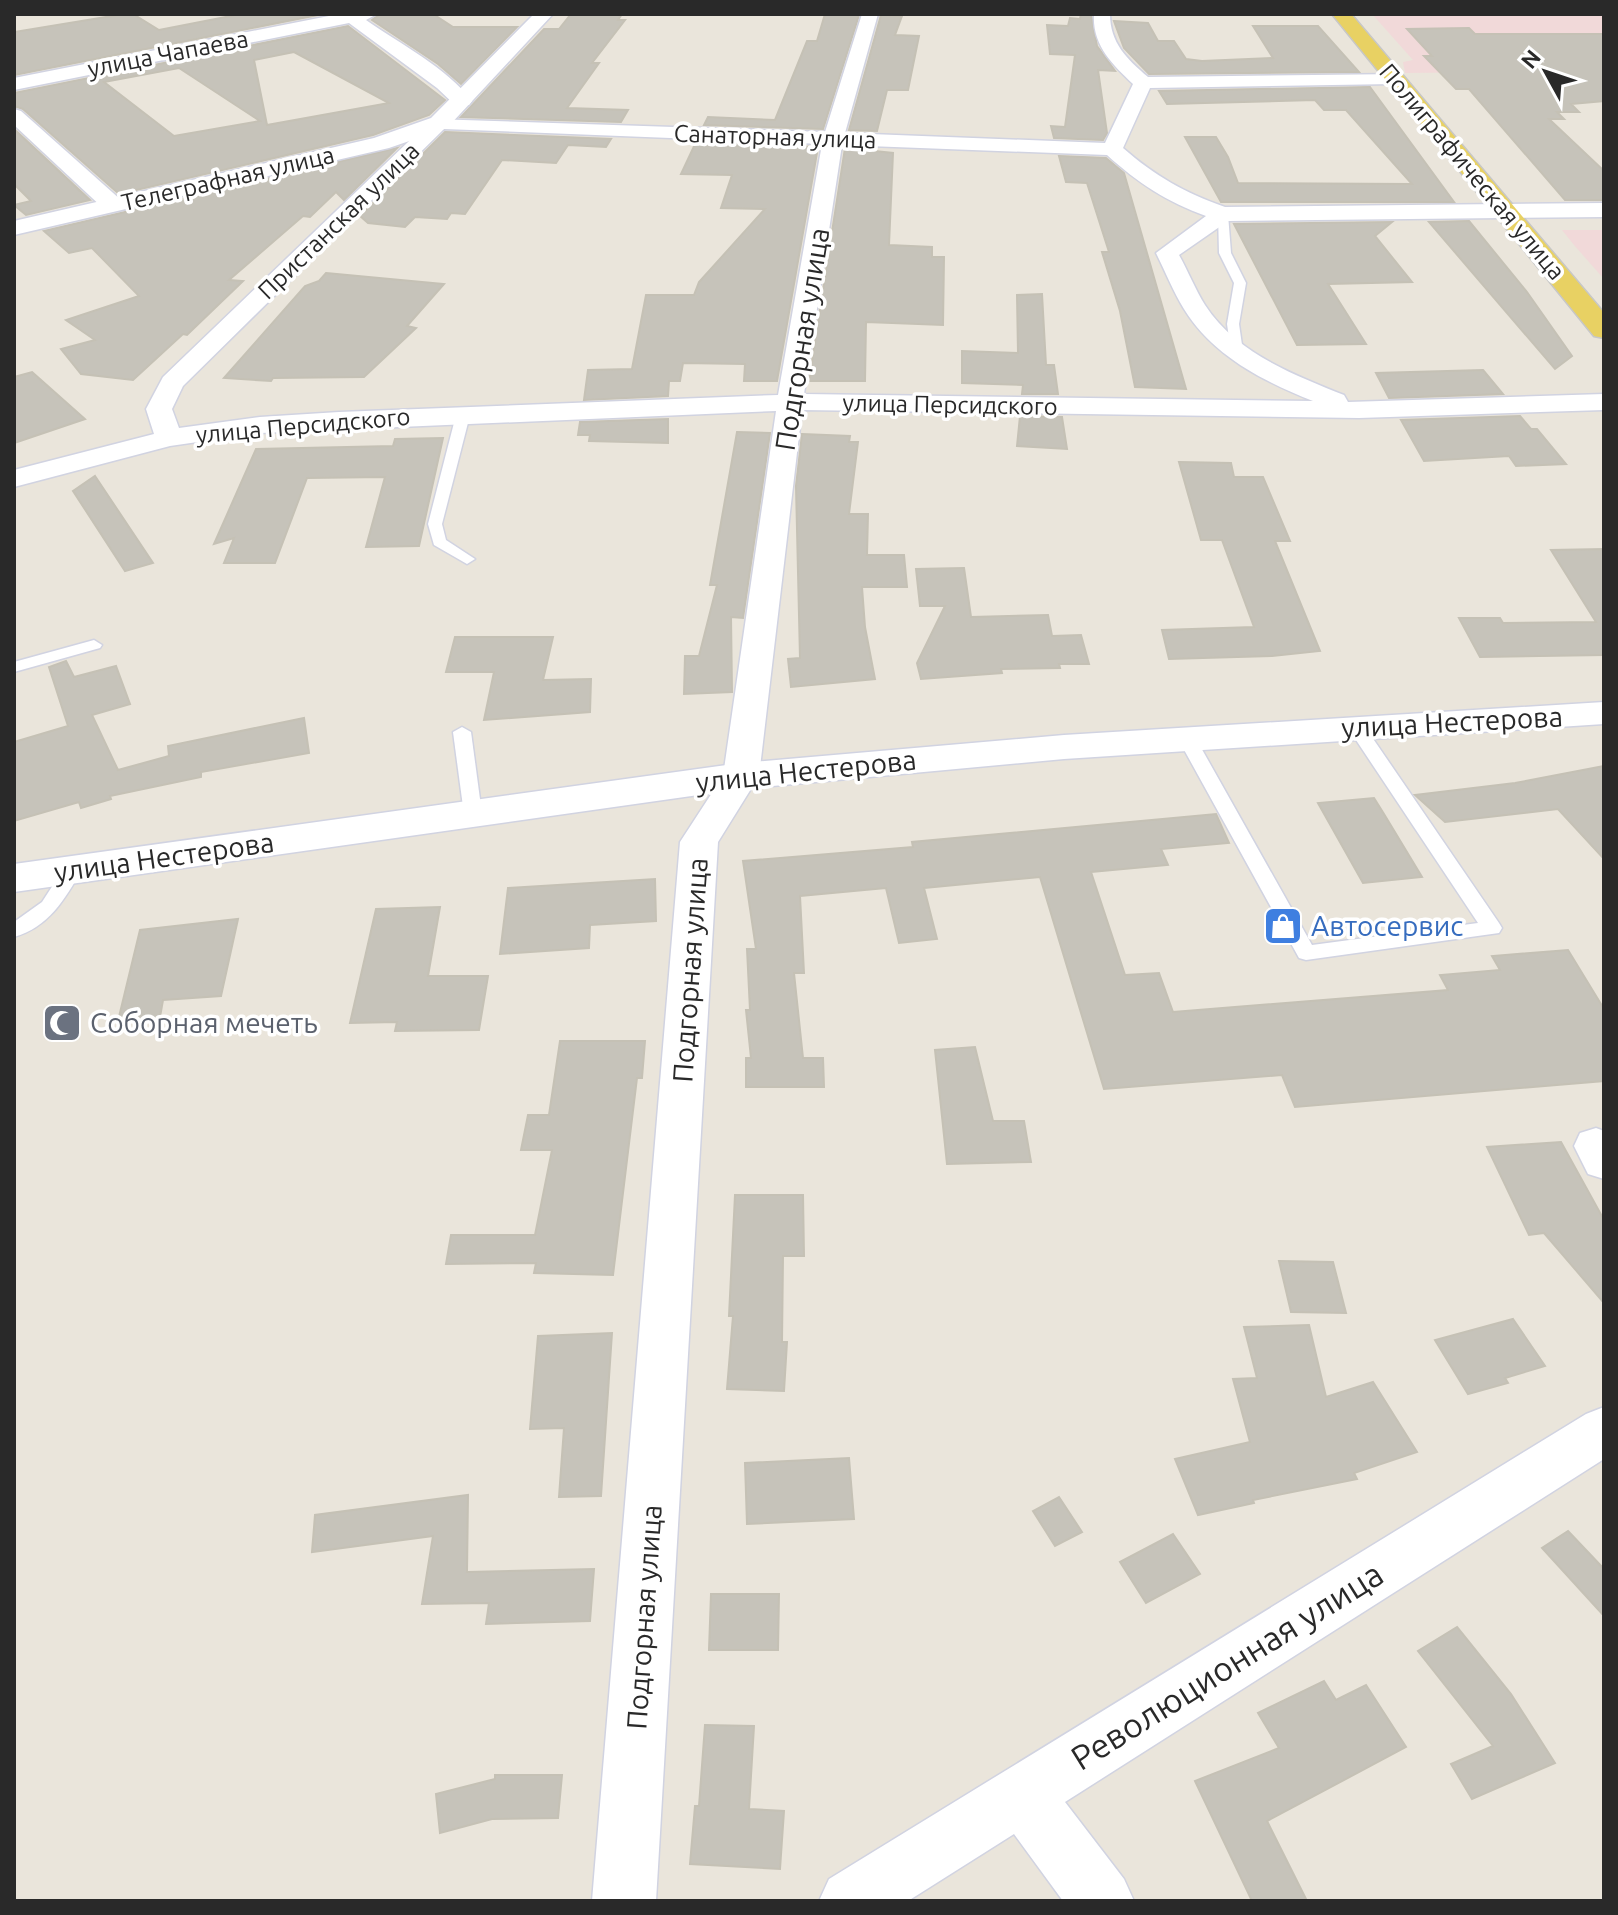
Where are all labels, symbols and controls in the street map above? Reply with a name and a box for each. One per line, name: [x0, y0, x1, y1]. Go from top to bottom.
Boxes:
street label: улица Чапаева: [85, 25, 251, 82]
north arrow: [1506, 32, 1586, 112]
text: N: [1515, 44, 1545, 73]
street label: Полиграфическая улица: [1374, 58, 1570, 285]
street label: Санаторная улица: [673, 119, 877, 154]
street label: Пристанская улица: [253, 137, 425, 304]
street label: Телеграфная улица: [119, 141, 337, 216]
street label: Подгорная улица: [769, 225, 834, 452]
street label: улица Персидского: [842, 389, 1058, 420]
street label: улица Персидского: [195, 403, 411, 448]
street label: улица Нестерова: [1340, 700, 1564, 743]
street label: улица Нестерова: [694, 743, 918, 798]
street label: улица Нестерова: [52, 826, 276, 887]
street label: Подгорная улица: [666, 857, 713, 1083]
shop icon: Автосервис: [1262, 905, 1304, 947]
place label: Автосервис: [1311, 910, 1463, 941]
mosque icon: Соборная мечеть: [41, 1002, 83, 1044]
place label: Соборная мечеть: [90, 1007, 318, 1038]
street label: Подгорная улица: [620, 1504, 667, 1730]
street label: Революционная улица: [1064, 1554, 1389, 1777]

